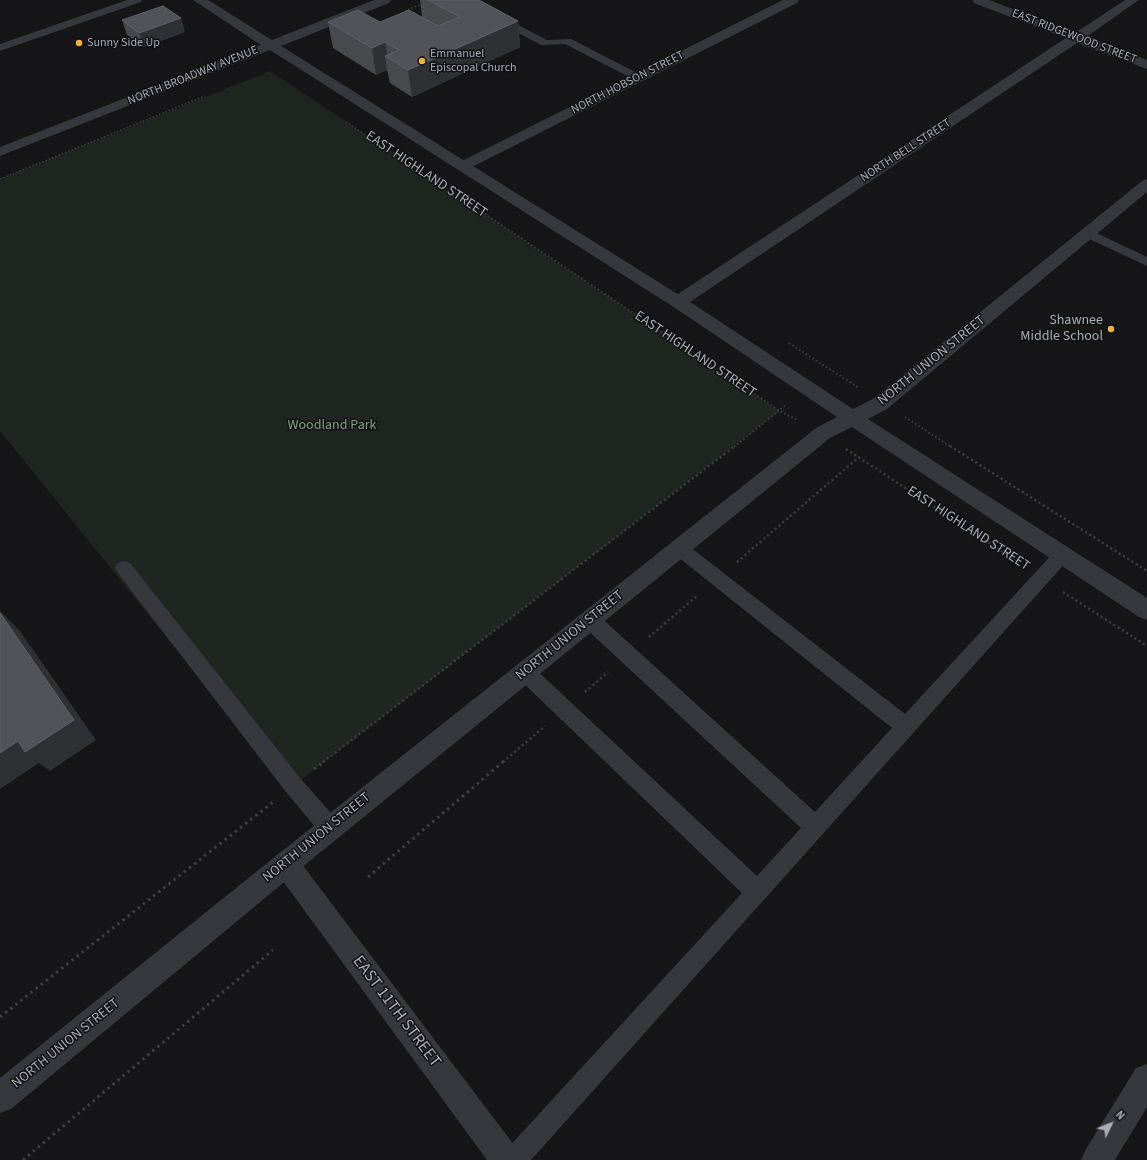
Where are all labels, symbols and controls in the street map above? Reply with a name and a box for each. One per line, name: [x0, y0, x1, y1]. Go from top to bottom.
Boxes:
street label: EAST RIDGEWOOD STREET: [1010, 7, 1138, 67]
place label: Sunny Side Up: [87, 36, 160, 50]
marker: Sunny Side Up: [74, 38, 84, 48]
street label: NORTH BROADWAY AVENUE: [126, 43, 260, 109]
place label: Emmanuel Episcopal Church: [430, 47, 517, 75]
street label: NORTH HOBSON STREET: [569, 48, 687, 118]
marker: Emmanuel Episcopal Church: [417, 56, 427, 66]
street label: NORTH BELL STREET: [858, 116, 954, 186]
street label: EAST HIGHLAND STREET: [362, 128, 490, 222]
street label: EAST HIGHLAND STREET: [631, 308, 759, 402]
street label: NORTH UNION STREET: [875, 312, 989, 410]
place label: Shawnee Middle School: [1020, 313, 1103, 346]
marker: Shawnee Middle School: [1106, 324, 1116, 334]
park label: Woodland Park: [288, 418, 376, 434]
street label: EAST HIGHLAND STREET: [904, 483, 1032, 575]
street label: NORTH UNION STREET: [513, 587, 627, 685]
street label: NORTH UNION STREET: [260, 789, 374, 887]
street label: EAST 11TH STREET: [347, 952, 445, 1072]
street label: NORTH UNION STREET: [9, 995, 123, 1093]
north arrow: [1091, 1104, 1131, 1144]
text: N: [1112, 1108, 1128, 1123]

